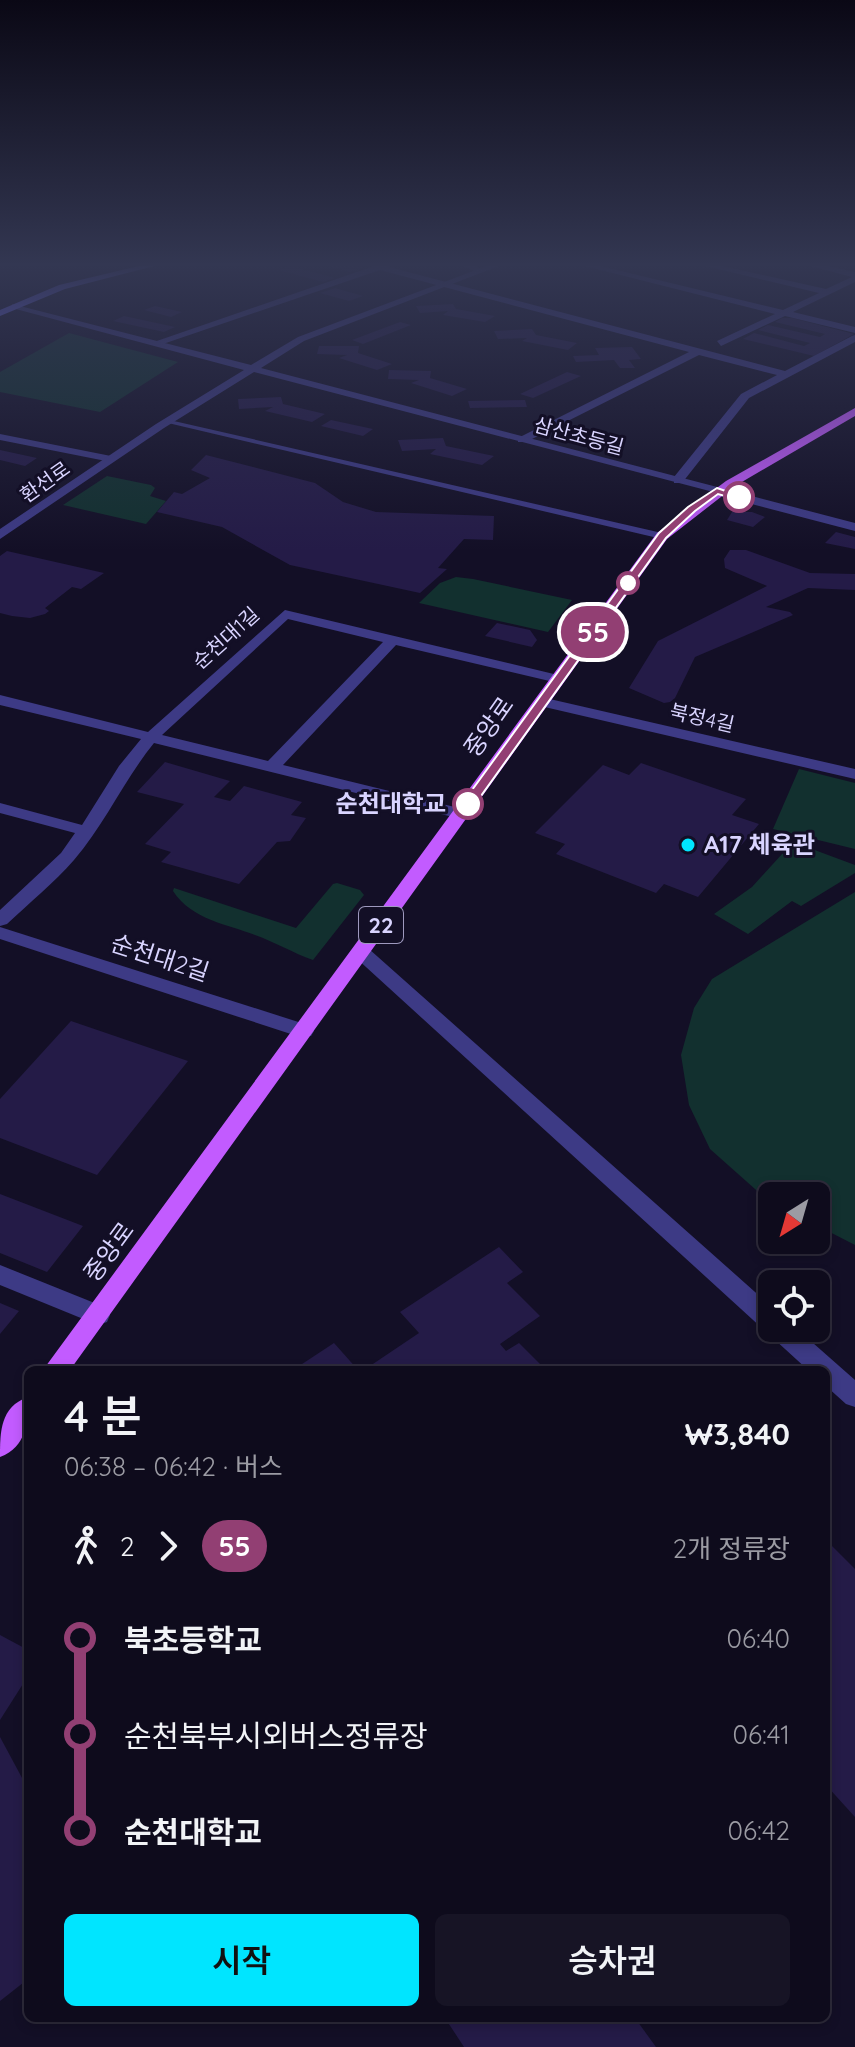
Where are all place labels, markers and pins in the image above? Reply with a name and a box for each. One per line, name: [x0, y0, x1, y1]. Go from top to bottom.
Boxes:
unlabelled marker: [724, 482, 754, 512]
unlabelled marker: [617, 572, 639, 594]
place label: 순천대학교: [336, 788, 446, 818]
marker: 순천대학교: [453, 789, 483, 819]
place label: A17 체육관: [704, 829, 815, 859]
marker: A17 체육관: [679, 836, 697, 854]

